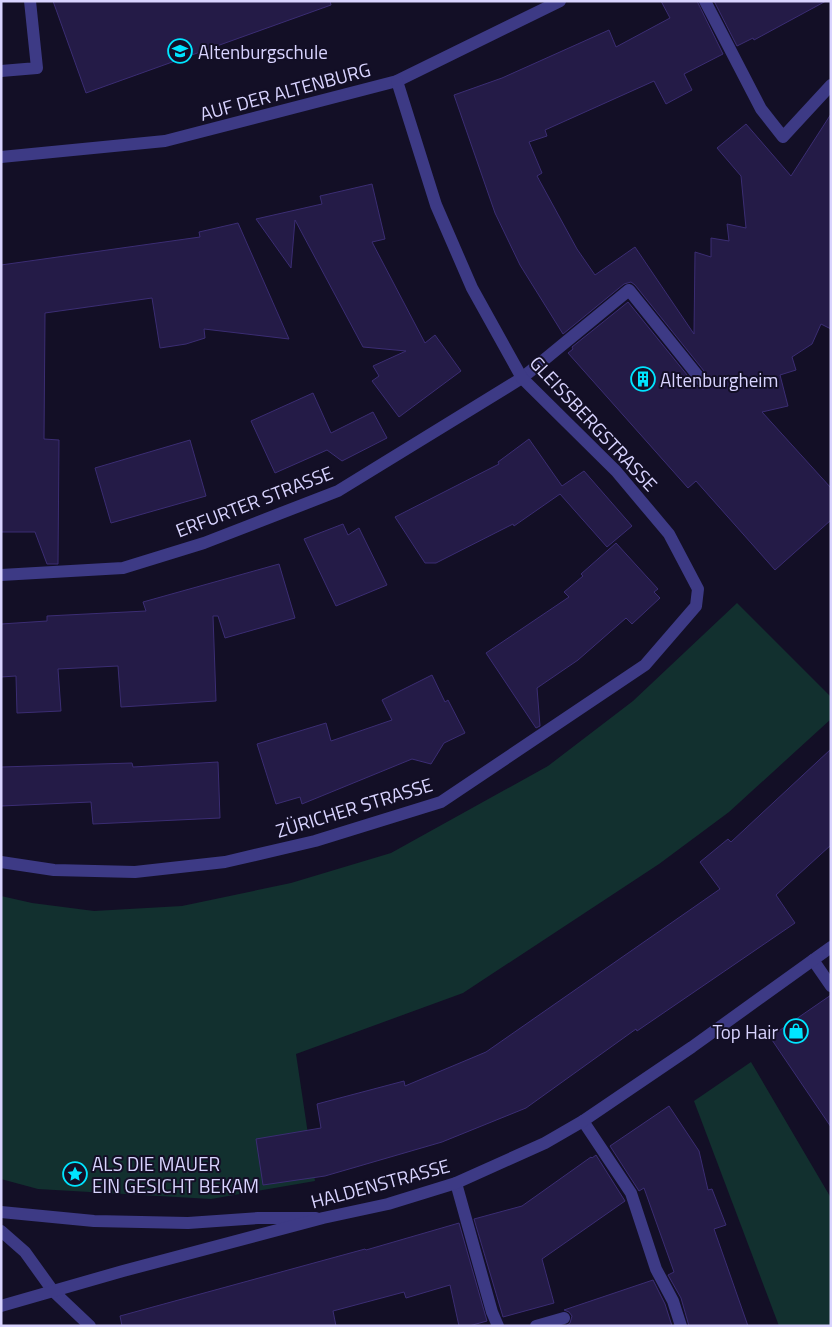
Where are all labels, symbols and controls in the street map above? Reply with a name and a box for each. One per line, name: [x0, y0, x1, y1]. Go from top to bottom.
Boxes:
place label: Altenburgschule: [198, 37, 328, 66]
school or university icon: Altenburgschule: [167, 38, 193, 64]
street label: AUF DER ALTENBURG: [196, 54, 374, 128]
street label: GLEISSBERGSTRASSE: [523, 349, 665, 497]
place label: Altenburgheim: [660, 365, 778, 394]
building icon: Altenburgheim: [630, 366, 656, 392]
street label: ERFURTER STRASSE: [171, 458, 337, 544]
street label: ZÜRICHER STRASSE: [272, 769, 436, 845]
place label: Top Hair: [712, 1017, 778, 1046]
shop icon: Top Hair: [783, 1018, 809, 1044]
place label: ALS DIE MAUER EIN GESICHT BEKAM: [92, 1149, 259, 1200]
street label: HALDENSTRASSE: [307, 1150, 453, 1216]
place icon: ALS DIE MAUER EIN GESICHT BEKAM: [62, 1161, 88, 1187]

